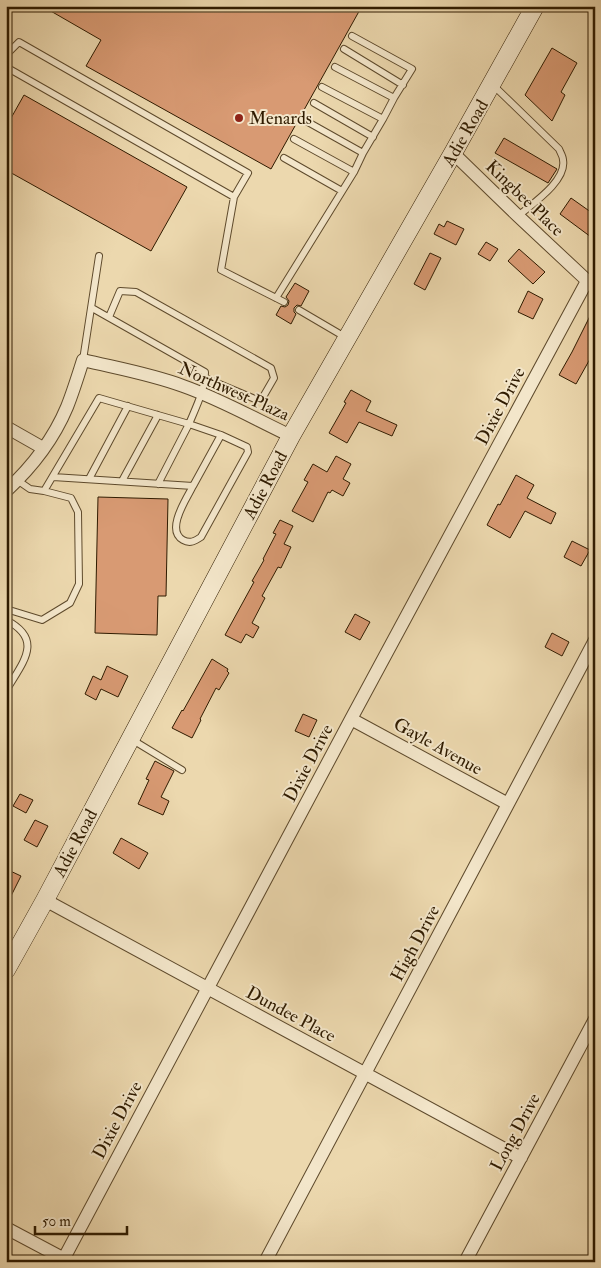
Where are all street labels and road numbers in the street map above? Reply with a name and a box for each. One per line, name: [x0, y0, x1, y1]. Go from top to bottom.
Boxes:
street label: Adie Road: [436, 95, 494, 172]
street label: Kingbee Place: [481, 155, 569, 242]
street label: Northwest Plaza: [175, 357, 293, 426]
street label: Dixie Drive: [470, 363, 531, 449]
street label: Adie Road: [237, 447, 293, 524]
street label: Gayle Avenue: [389, 713, 487, 781]
street label: Dixie Drive: [278, 720, 339, 806]
street label: Adie Road: [47, 805, 103, 882]
street label: High Drive: [386, 901, 445, 985]
street label: Dundee Place: [242, 981, 340, 1048]
street label: Dixie Drive: [87, 1077, 148, 1163]
street label: Long Drive: [485, 1089, 546, 1175]

